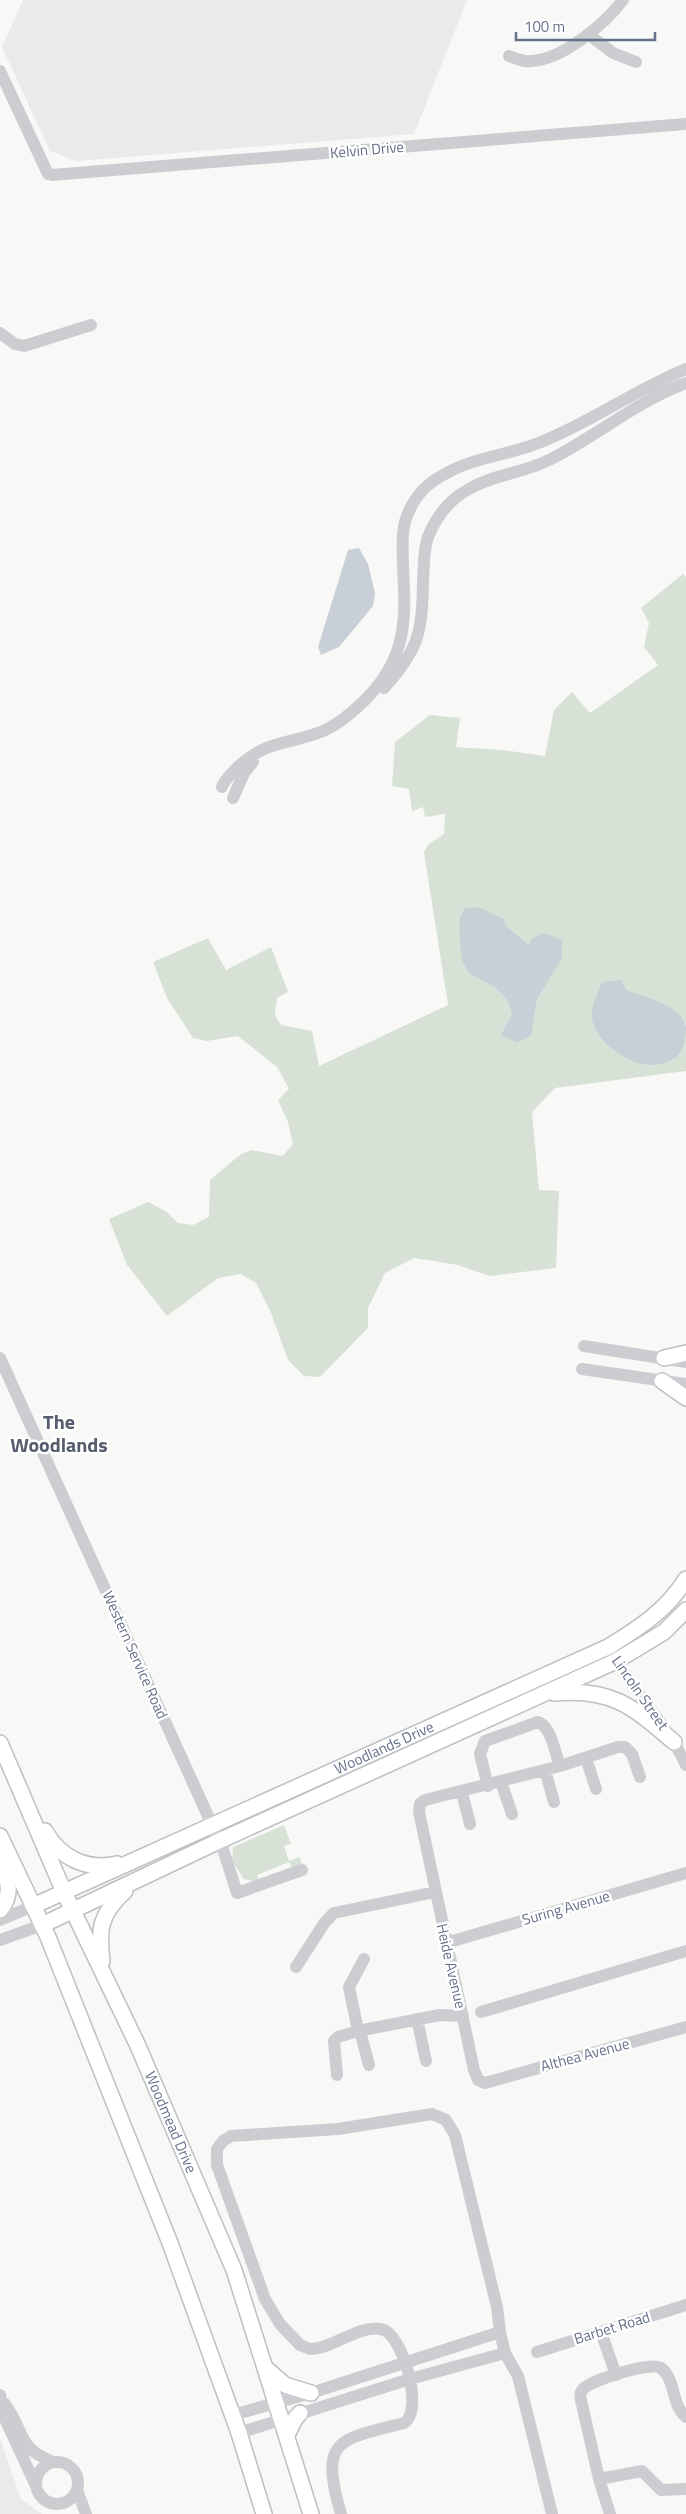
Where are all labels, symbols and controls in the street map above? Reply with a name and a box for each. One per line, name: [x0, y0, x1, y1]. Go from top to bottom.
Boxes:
scale bar: [516, 10, 655, 42]
text: 100 m: [524, 15, 565, 38]
street label: Kelvin Drive: [329, 135, 405, 164]
district label: The Woodlands: [10, 1406, 108, 1460]
street label: Western Service Road: [97, 1587, 174, 1723]
street label: Lincoln Street: [606, 1651, 675, 1735]
street label: Woodlands Drive: [330, 1715, 437, 1780]
street label: Suring Avenue: [519, 1884, 613, 1931]
street label: Heide Avenue: [431, 1921, 472, 2011]
street label: Althea Avenue: [538, 2032, 632, 2077]
street label: Woodmead Drive: [139, 2068, 203, 2176]
street label: Barbet Road: [571, 2305, 653, 2350]

